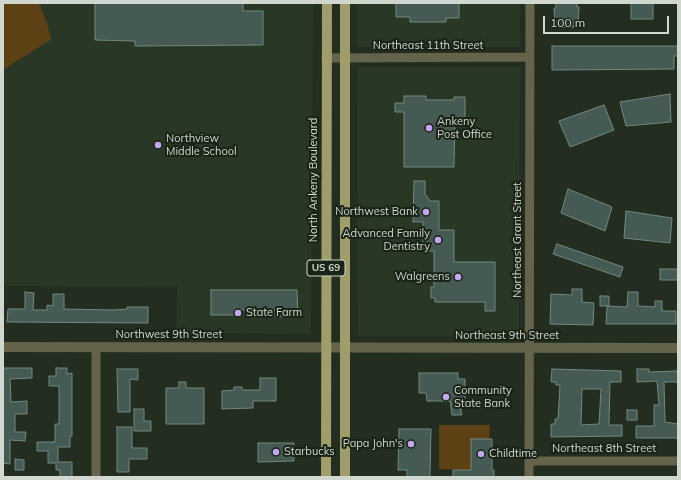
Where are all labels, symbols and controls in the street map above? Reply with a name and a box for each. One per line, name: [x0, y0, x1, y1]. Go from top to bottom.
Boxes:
scale bar: [545, 8, 671, 34]
text: 100 m: [550, 15, 585, 30]
street label: Northeast 11th Street: [373, 39, 483, 53]
place label: Ankeny Post Office: [437, 115, 492, 141]
street label: North Ankeny Boulevard: [307, 118, 321, 242]
marker: Ankeny Post Office: [424, 123, 434, 133]
place label: Northview Middle School: [166, 132, 237, 158]
marker: Northview Middle School: [153, 140, 163, 150]
street label: Northeast Grant Street: [511, 182, 525, 298]
place label: Northwest Bank: [335, 205, 418, 219]
marker: Northwest Bank: [421, 207, 431, 217]
place label: Advanced Family Dentistry: [343, 227, 430, 253]
marker: Advanced Family Dentistry: [433, 235, 443, 245]
road number: US 69: [307, 260, 345, 276]
place label: Walgreens: [395, 270, 450, 284]
marker: Walgreens: [453, 272, 463, 282]
place label: State Farm: [246, 306, 302, 320]
marker: State Farm: [233, 308, 243, 318]
street label: Northwest 9th Street: [116, 328, 222, 342]
street label: Northeast 9th Street: [455, 329, 559, 343]
place label: Community State Bank: [454, 384, 512, 410]
marker: Community State Bank: [441, 392, 451, 402]
place label: Papa John's: [343, 437, 403, 451]
marker: Papa John's: [406, 439, 416, 449]
street label: Northeast 8th Street: [552, 442, 656, 456]
place label: Starbucks: [284, 445, 335, 459]
marker: Starbucks: [271, 447, 281, 457]
place label: Childtime: [489, 447, 537, 461]
marker: Childtime: [476, 449, 486, 459]

